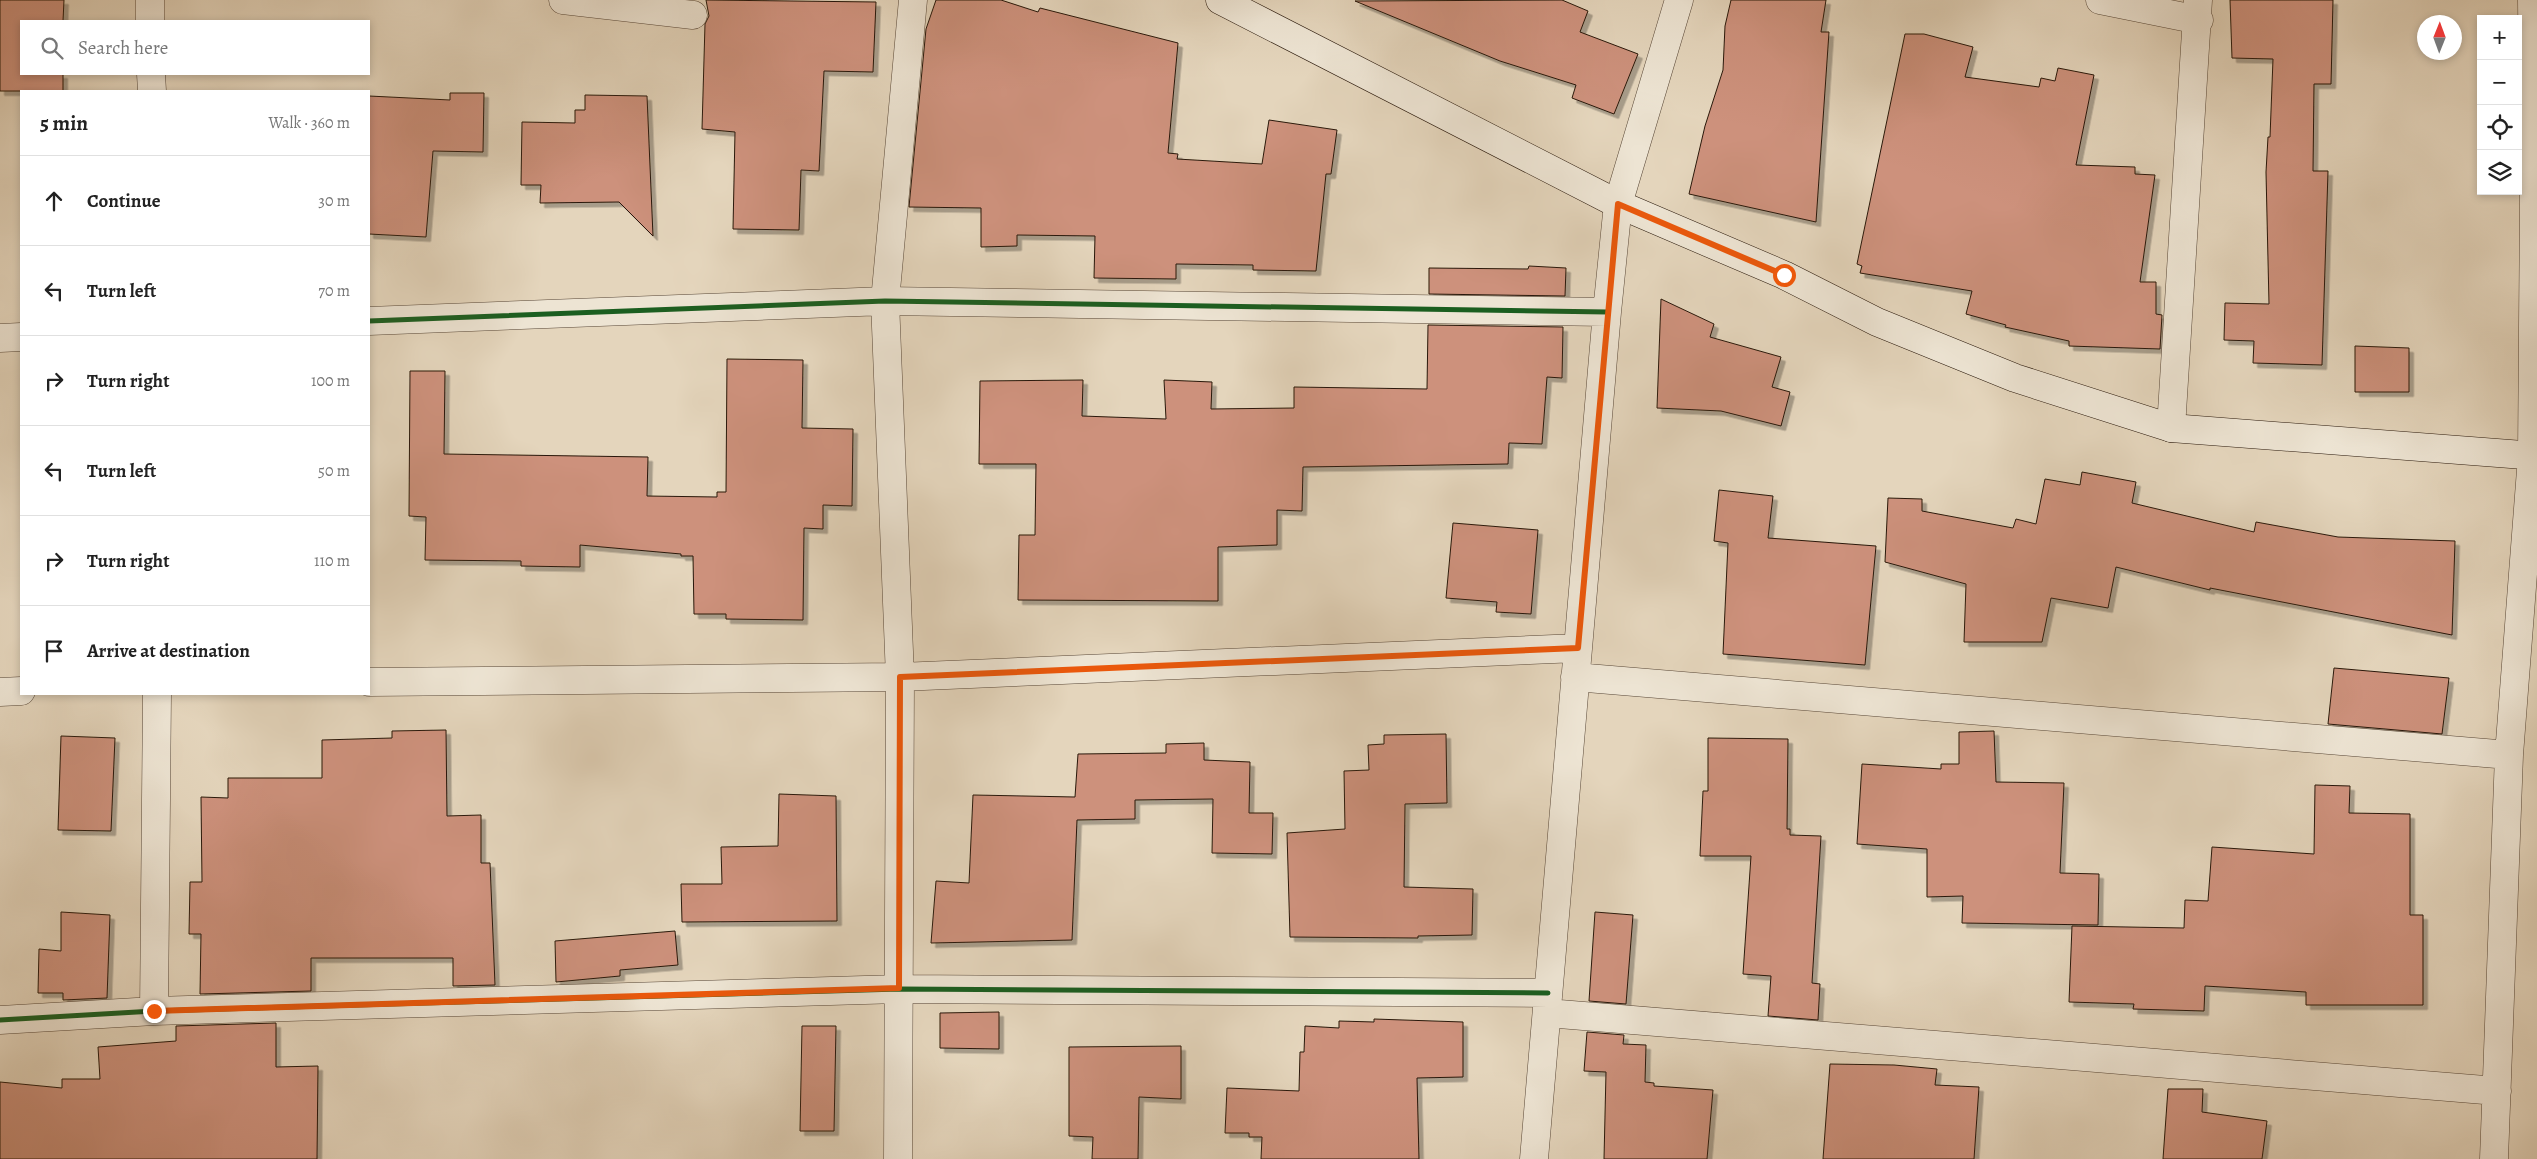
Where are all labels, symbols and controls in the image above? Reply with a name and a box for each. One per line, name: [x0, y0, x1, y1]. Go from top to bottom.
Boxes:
north arrow: [2417, 15, 2462, 60]
map controls: [2477, 15, 2522, 195]
button: +: [2477, 15, 2522, 60]
search box: [20, 20, 370, 75]
icon: search: [38, 34, 66, 62]
text: Search here: [78, 35, 168, 61]
button: −: [2477, 60, 2522, 105]
button: locate: [2477, 105, 2522, 150]
text: 5 min: [40, 109, 88, 137]
text: Walk · 360 m: [268, 112, 350, 134]
button: layers: [2477, 150, 2522, 195]
icon: ahead: [40, 187, 68, 215]
text: Continue: [87, 188, 161, 214]
text: 30 m: [318, 190, 350, 212]
route start: [1773, 264, 1796, 287]
icon: left: [40, 277, 68, 305]
text: Turn left: [87, 278, 156, 304]
text: 70 m: [318, 280, 350, 302]
icon: right: [40, 367, 68, 395]
text: Turn right: [87, 368, 169, 394]
text: 100 m: [311, 370, 350, 392]
icon: left: [40, 457, 68, 485]
text: Turn left: [87, 458, 156, 484]
text: 50 m: [318, 460, 350, 482]
icon: right: [40, 547, 68, 575]
text: Turn right: [87, 548, 169, 574]
text: 110 m: [314, 550, 350, 572]
icon: arrive: [40, 637, 68, 665]
text: Arrive at destination: [87, 638, 250, 664]
route end: [143, 1000, 166, 1023]

